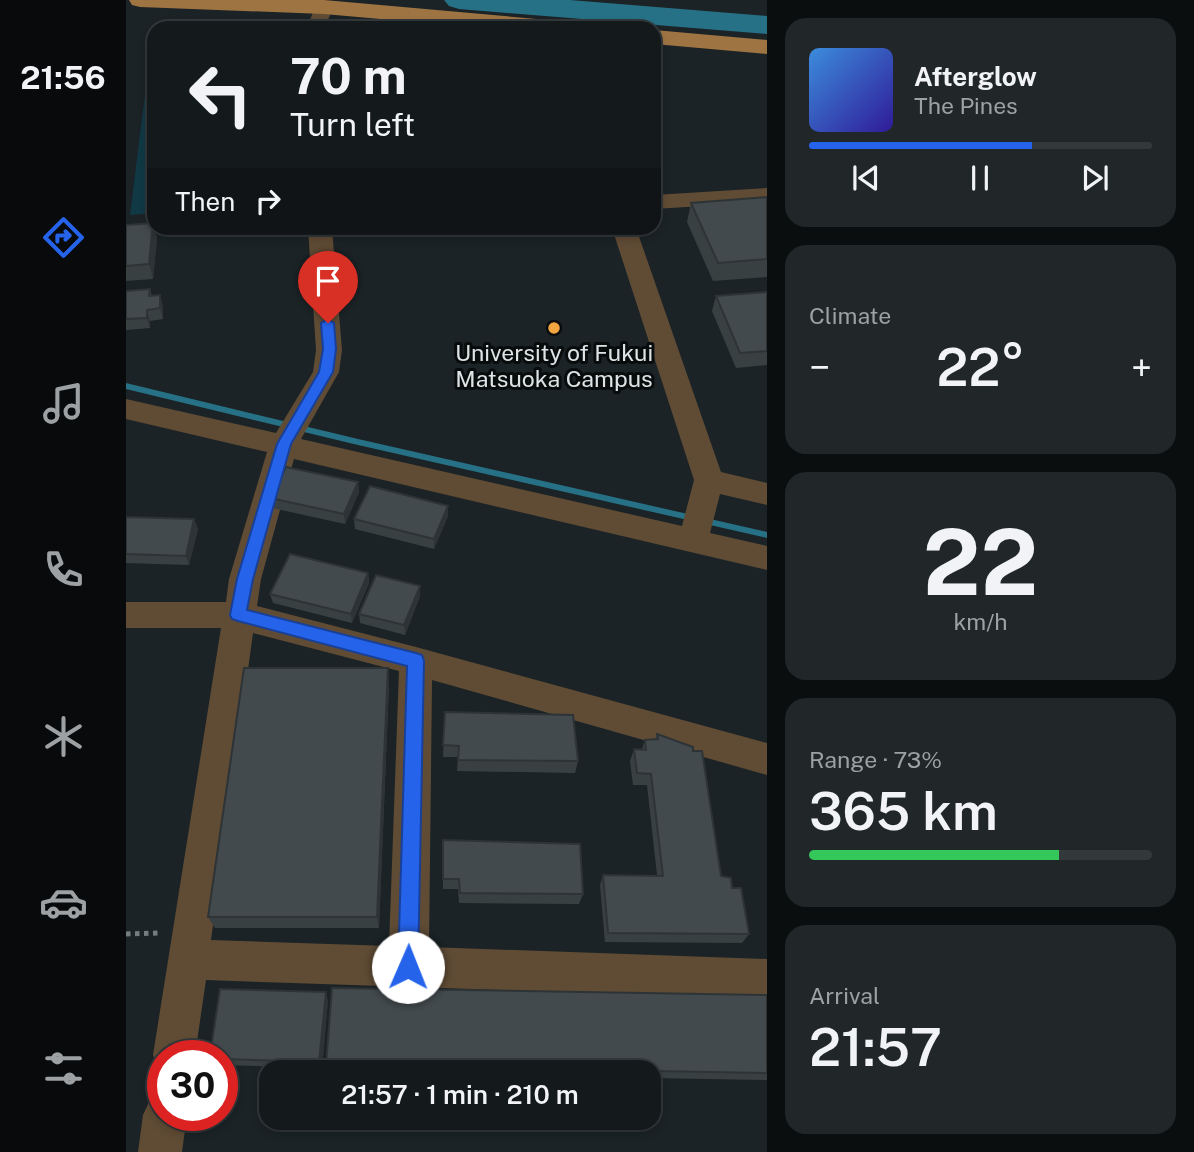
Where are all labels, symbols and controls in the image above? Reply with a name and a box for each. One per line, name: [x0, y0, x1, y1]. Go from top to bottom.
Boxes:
text: 70 m: [290, 47, 407, 105]
icon: left: [175, 49, 266, 140]
text: 21:56: [20, 59, 106, 96]
text: Afterglow: [914, 61, 1037, 92]
text: The Pines: [914, 92, 1018, 119]
text: Turn left: [290, 106, 415, 143]
icon: previous: [847, 159, 885, 197]
icon: pause: [961, 159, 999, 197]
icon: next: [1076, 159, 1114, 197]
icon: right: [249, 182, 287, 220]
text: Then: [175, 186, 235, 217]
icon: directions: [39, 213, 88, 262]
pin: [298, 251, 358, 323]
icon: arrive: [309, 262, 347, 300]
text: Climate: [809, 302, 891, 329]
marker: University of Fukui Matsuoka Campus: [546, 320, 562, 336]
text: 22°: [936, 337, 1025, 398]
place label: University of Fukui Matsuoka Campus: [455, 339, 653, 392]
text: −: [809, 345, 830, 390]
text: +: [1131, 345, 1152, 390]
icon: music: [39, 379, 88, 428]
text: 22: [923, 509, 1038, 615]
icon: phone: [39, 545, 88, 594]
text: km/h: [953, 608, 1008, 635]
icon: climate: [39, 712, 88, 761]
text: Range · 73%: [809, 746, 942, 773]
text: 365 km: [809, 781, 998, 842]
icon: car: [39, 878, 88, 927]
position arrow: [371, 930, 445, 1004]
text: Arrival: [809, 982, 880, 1009]
text: 21:57: [809, 1017, 942, 1078]
speed limit sign: 30: [147, 1040, 238, 1131]
icon: filters: [39, 1044, 88, 1093]
text: 21:57 · 1 min · 210 m: [341, 1079, 579, 1110]

